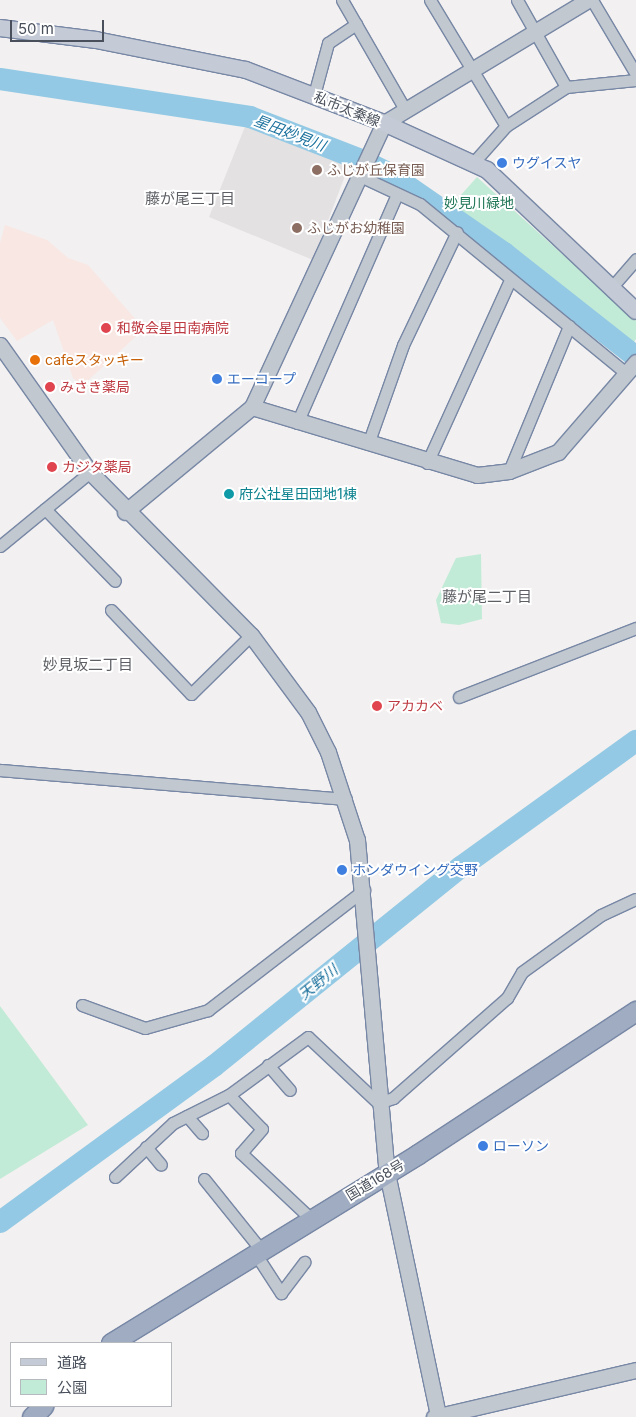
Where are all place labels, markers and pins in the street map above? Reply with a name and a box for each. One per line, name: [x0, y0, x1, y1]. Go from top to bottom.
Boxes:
place label: ウグイスヤ: [512, 155, 582, 171]
marker: ウグイスヤ: [496, 157, 508, 169]
place label: ふじが丘保育園: [327, 162, 425, 178]
marker: ふじが丘保育園: [311, 164, 323, 176]
place label: ふじがお幼稚園: [307, 220, 405, 236]
marker: ふじがお幼稚園: [291, 222, 303, 234]
place label: 和敬会星田南病院: [117, 320, 229, 336]
marker: 和敬会星田南病院: [99, 321, 113, 335]
place label: cafeスタッキー: [45, 352, 144, 368]
marker: cafeスタッキー: [29, 354, 41, 366]
place label: エーコープ: [227, 371, 297, 387]
marker: エーコープ: [211, 373, 223, 385]
place label: みさき薬局: [60, 379, 130, 395]
marker: みさき薬局: [44, 381, 56, 393]
place label: カジタ薬局: [62, 459, 132, 475]
marker: カジタ薬局: [46, 461, 58, 473]
place label: 府公社星田団地1棟: [239, 486, 357, 502]
marker: 府公社星田団地1棟: [223, 488, 235, 500]
place label: アカカベ: [387, 698, 443, 714]
marker: アカカベ: [371, 700, 383, 712]
place label: ホンダウイング交野: [352, 862, 478, 878]
marker: ホンダウイング交野: [336, 864, 348, 876]
place label: ローソン: [493, 1138, 549, 1154]
marker: ローソン: [477, 1140, 489, 1152]

